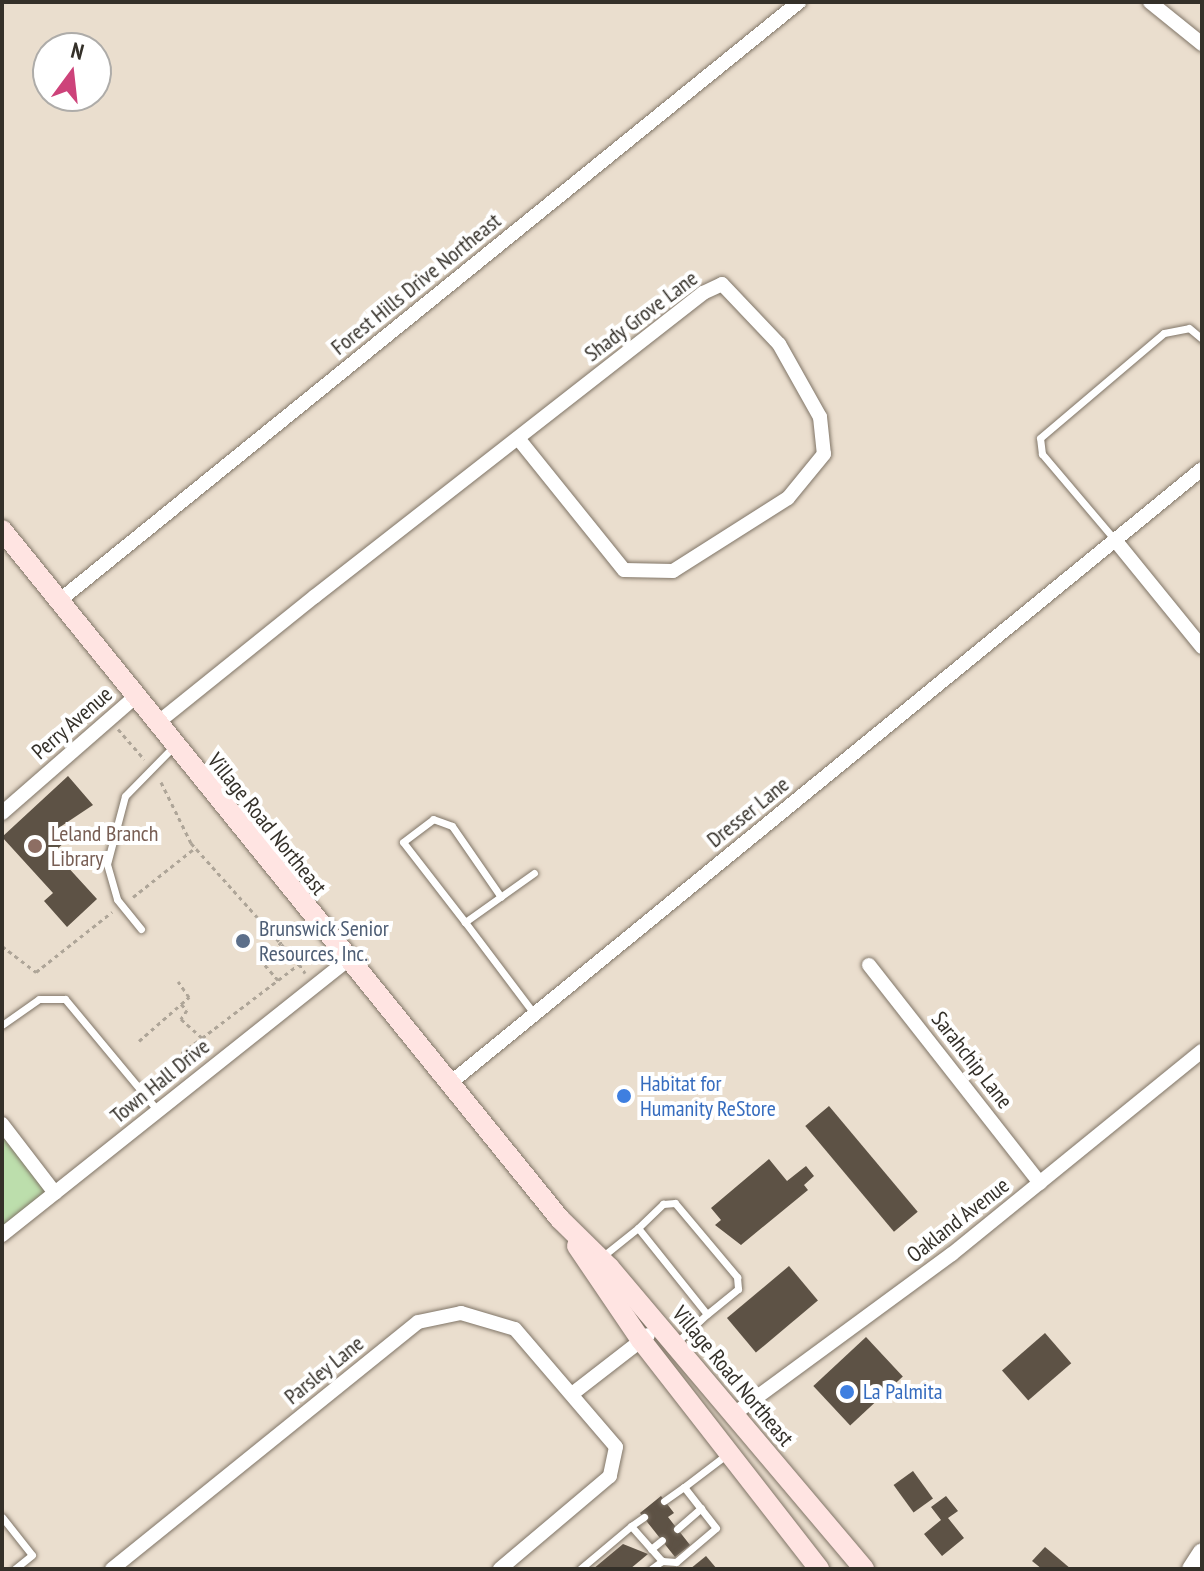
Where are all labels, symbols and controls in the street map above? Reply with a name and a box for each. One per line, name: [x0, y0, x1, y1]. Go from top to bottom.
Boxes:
north arrow: [32, 32, 112, 112]
text: N: [68, 36, 87, 66]
street label: Forest Hills Drive Northeast: [326, 208, 506, 360]
street label: Shady Grove Lane: [579, 265, 703, 367]
street label: Perry Avenue: [26, 681, 118, 765]
street label: Village Road Northeast: [202, 748, 332, 900]
street label: Dresser Lane: [702, 771, 794, 853]
place label: Leland Branch Library: [51, 820, 158, 872]
marker: Leland Branch Library: [26, 837, 44, 855]
place label: Brunswick Senior Resources, Inc.: [259, 915, 389, 966]
marker: Brunswick Senior Resources, Inc.: [234, 932, 252, 950]
street label: Sarahchip Lane: [926, 1006, 1018, 1114]
street label: Town Hall Drive: [105, 1033, 215, 1129]
place label: Habitat for Humanity ReStore: [640, 1070, 776, 1122]
marker: Habitat for Humanity ReStore: [615, 1087, 633, 1105]
street label: Oakland Avenue: [901, 1172, 1015, 1268]
street label: Village Road Northeast: [667, 1301, 799, 1451]
street label: Parsley Lane: [279, 1330, 369, 1410]
place label: La Palmita: [863, 1379, 942, 1405]
marker: La Palmita: [838, 1383, 856, 1401]

